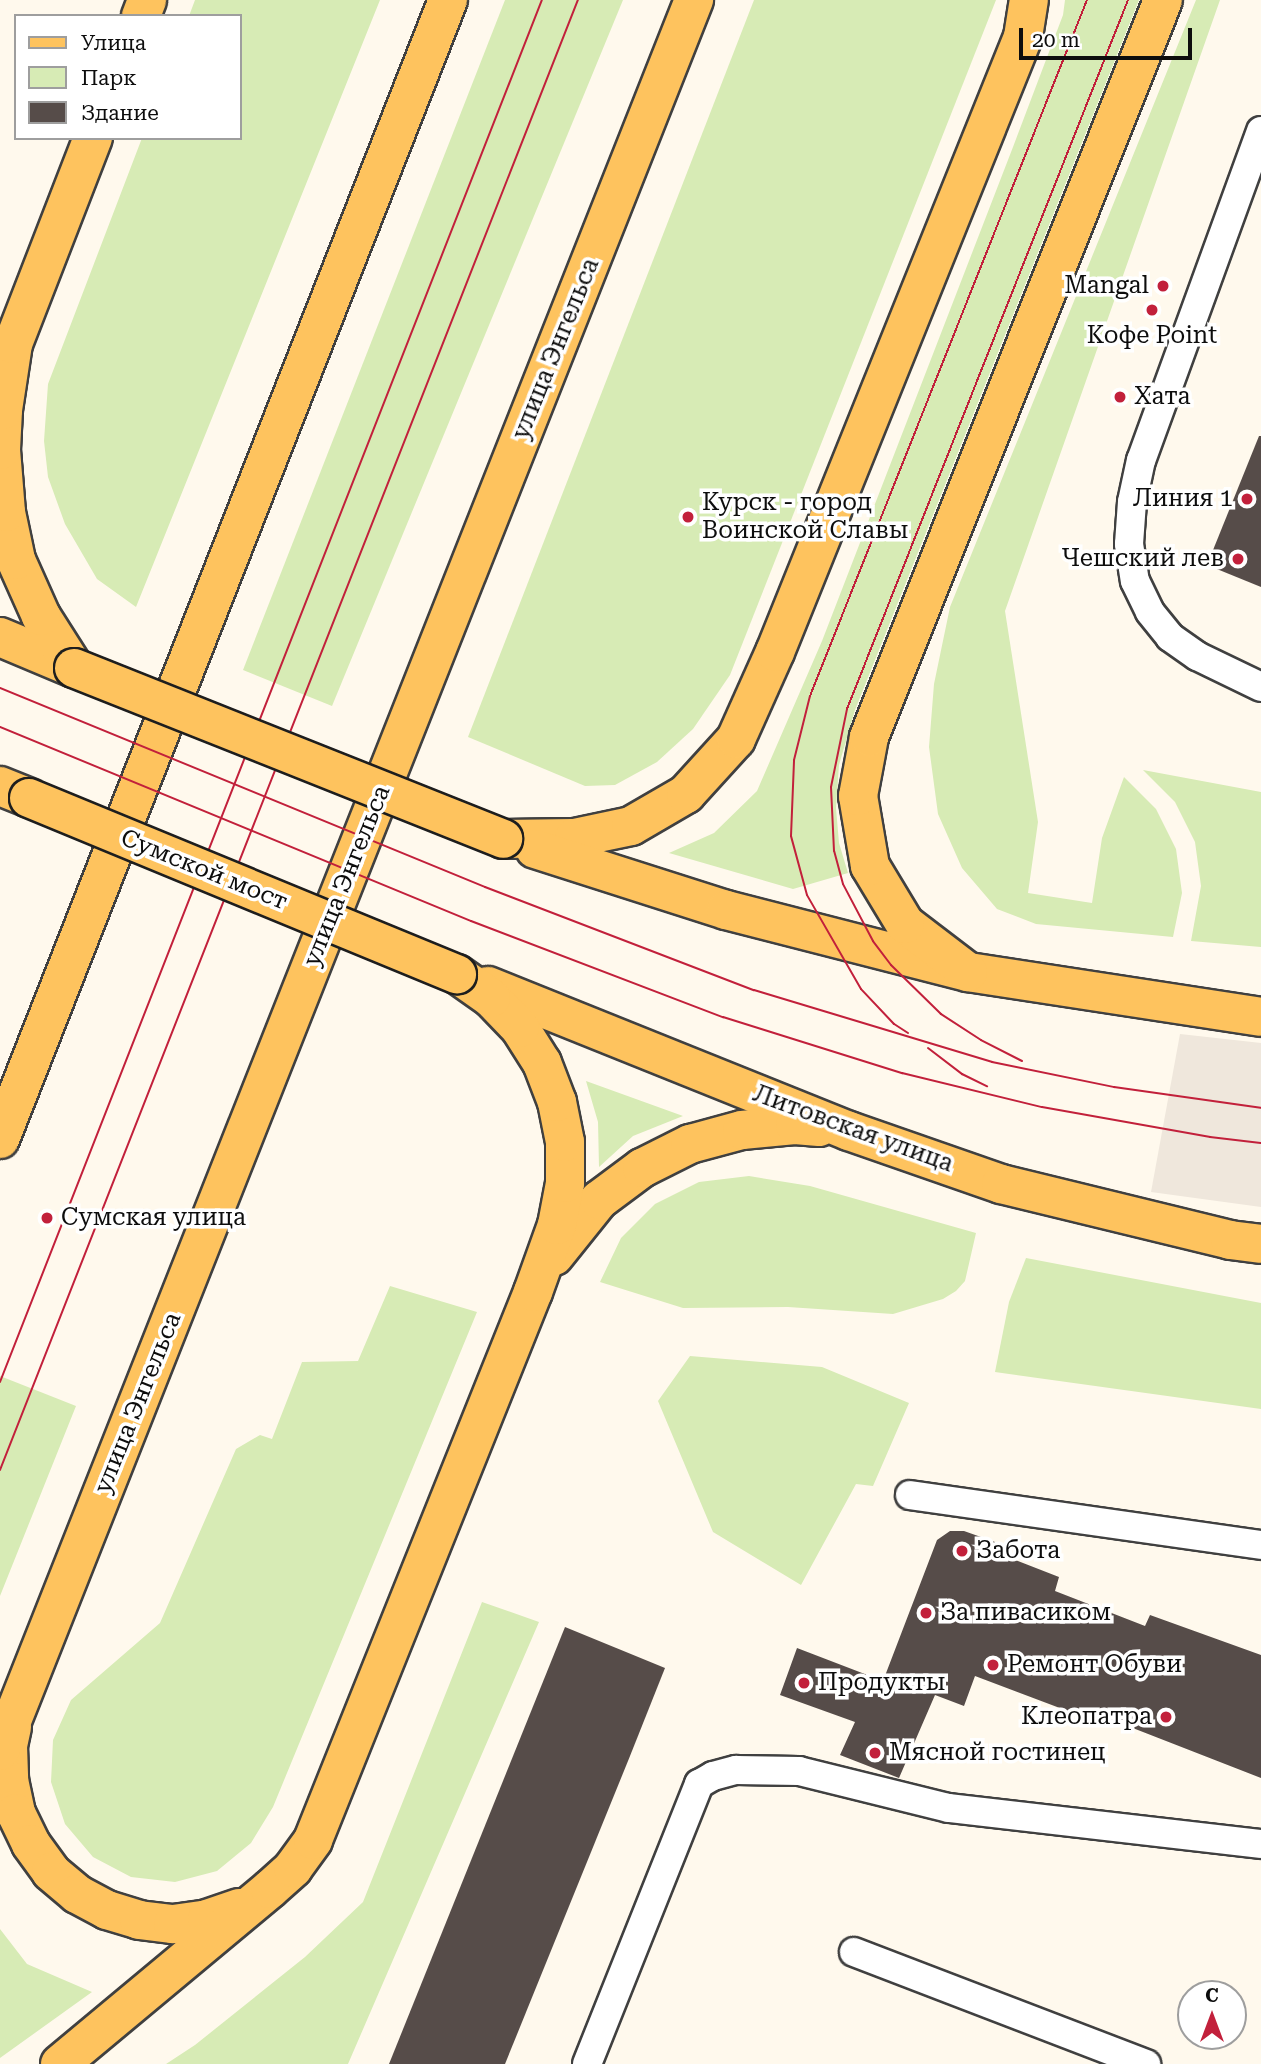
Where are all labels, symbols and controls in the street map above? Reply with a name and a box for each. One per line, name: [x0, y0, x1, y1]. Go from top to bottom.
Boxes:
legend: [14, 14, 242, 140]
scale bar: [1023, 14, 1196, 58]
text: 20 m: [1032, 28, 1080, 52]
text: Улица: [81, 31, 146, 55]
text: Парк: [81, 66, 137, 90]
text: Здание: [81, 101, 159, 125]
street label: улица Энгельса: [507, 254, 605, 444]
place label: Mangal: [1064, 272, 1149, 300]
marker: Mangal: [1155, 278, 1171, 294]
marker: Кофе Point: [1144, 302, 1160, 318]
place label: Кофе Point: [1087, 322, 1217, 350]
place label: Хата: [1134, 383, 1190, 411]
marker: Хата: [1112, 389, 1128, 405]
place label: Линия 1: [1133, 485, 1233, 513]
place label: Курск - город Воинской Славы: [702, 489, 908, 545]
marker: Линия 1: [1239, 491, 1255, 507]
marker: Курск - город Воинской Славы: [680, 509, 696, 525]
place label: Чешский лев: [1061, 545, 1224, 573]
marker: Чешский лев: [1230, 551, 1246, 567]
street label: улица Энгельса: [298, 781, 396, 971]
street label: Сумской мост: [116, 823, 292, 917]
street label: Литовская улица: [749, 1079, 957, 1179]
place label: Сумская улица: [61, 1204, 246, 1232]
marker: Сумская улица: [39, 1210, 55, 1226]
street label: улица Энгельса: [89, 1308, 187, 1498]
place label: Забота: [976, 1537, 1060, 1565]
marker: Забота: [954, 1543, 970, 1559]
place label: За пивасиком: [940, 1599, 1111, 1627]
marker: За пивасиком: [918, 1605, 934, 1621]
place label: Ремонт Обуви: [1007, 1651, 1182, 1679]
marker: Ремонт Обуви: [985, 1657, 1001, 1673]
place label: Продукты: [818, 1669, 945, 1697]
marker: Продукты: [796, 1675, 812, 1691]
place label: Клеопатра: [1021, 1703, 1152, 1731]
marker: Клеопатра: [1158, 1709, 1174, 1725]
place label: Мясной гостинец: [889, 1739, 1106, 1767]
marker: Мясной гостинец: [867, 1745, 883, 1761]
north arrow: [1177, 1980, 1247, 2050]
text: С: [1205, 1984, 1219, 2007]

